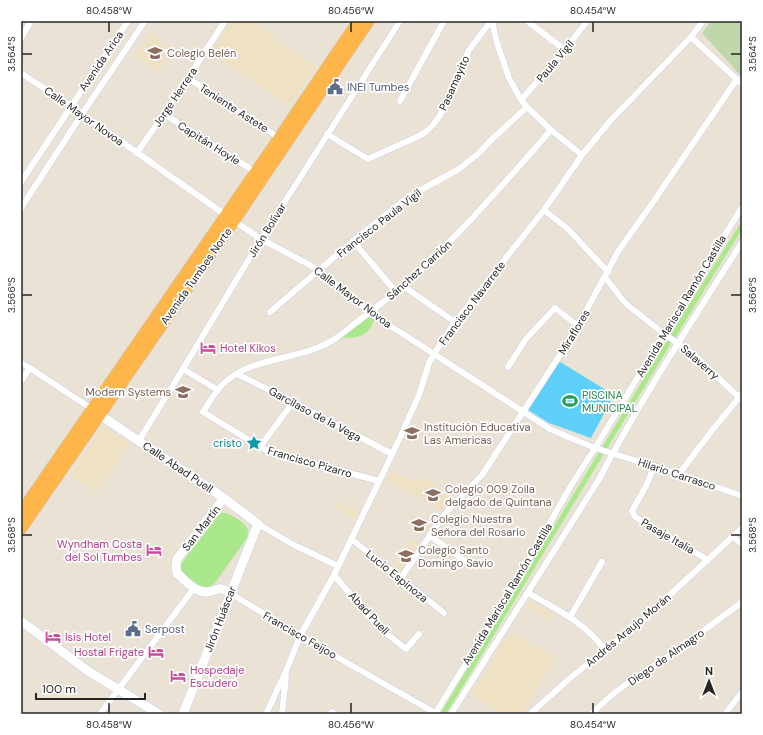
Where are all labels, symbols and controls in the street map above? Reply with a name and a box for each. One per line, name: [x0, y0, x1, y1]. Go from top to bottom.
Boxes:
text: 80.458°W: [86, 4, 132, 17]
text: 80.456°W: [328, 4, 374, 17]
text: 80.454°W: [570, 4, 616, 17]
street label: Avenida Arica: [76, 28, 126, 94]
text: 3.564°S: [5, 36, 18, 72]
text: 3.564°S: [746, 36, 759, 72]
street label: Paula Vigil: [533, 37, 577, 85]
school or university icon: Colegio Belén: [146, 44, 164, 62]
place label: Colegio Belén: [167, 46, 236, 60]
street label: Pasamayito: [436, 53, 472, 113]
street label: Jorge Herrera: [150, 64, 200, 130]
public building icon: INEI Tumbes: [326, 78, 344, 96]
street label: Teniente Astete: [197, 80, 271, 136]
place label: INEI Tumbes: [347, 80, 409, 94]
street label: Calle Mayor Novoa: [41, 83, 127, 149]
street label: Capitán Hoyle: [175, 118, 243, 168]
street label: Francisco Paula Vigil: [334, 186, 424, 260]
street label: Jirón Bolívar: [245, 200, 289, 260]
street label: Avenida Tumbes Norte: [157, 225, 235, 327]
street label: Avenida Mariscal Ramón Castilla: [633, 232, 729, 380]
street label: Sánchez Carrión: [383, 237, 455, 303]
street label: Francisco Navarrete: [436, 258, 508, 348]
street label: Calle Mayor Novoa: [311, 263, 395, 331]
text: 3.566°S: [5, 277, 18, 313]
text: 3.566°S: [746, 277, 759, 313]
street label: Miraflores: [555, 307, 593, 357]
hotel icon: Hotel Kikos: [199, 339, 217, 357]
place label: Hotel Kikos: [220, 341, 276, 355]
street label: Salaverry: [678, 341, 722, 383]
school or university icon: Modern Systems: [174, 383, 192, 401]
street label: Garcilaso de la Vega: [266, 384, 364, 444]
place label: Modern Systems: [86, 385, 171, 399]
place label: PISCINA MUNICIPAL: [582, 388, 638, 415]
sports icon: PISCINA MUNICIPAL: [561, 392, 579, 410]
place label: Institución Educativa Las Americas: [424, 420, 530, 447]
school or university icon: Institución Educativa Las Americas: [403, 424, 421, 442]
place icon: cristo: [245, 434, 263, 452]
place label: cristo: [213, 436, 242, 450]
street label: Calle Abad Puell: [140, 438, 216, 496]
street label: Francisco Pizarro: [266, 443, 354, 481]
street label: Hilario Carrasco: [636, 455, 718, 493]
place label: Colegio 009 Zoila delgado de Quintana: [445, 482, 552, 509]
school or university icon: Colegio 009 Zoila delgado de Quintana: [424, 486, 442, 504]
street label: San Martín: [179, 502, 223, 554]
place label: Colegio Nuestra Señora del Rosario: [431, 512, 525, 539]
street label: Pasaje Italia: [639, 515, 697, 557]
school or university icon: Colegio Nuestra Señora del Rosario: [410, 516, 428, 534]
text: 3.568°S: [5, 517, 18, 553]
text: 3.568°S: [746, 517, 759, 553]
street label: Avenida Mariscal Ramón Castilla: [459, 520, 555, 668]
place label: Wyndham Costa del Sol Tumbes: [57, 537, 142, 564]
hotel icon: Wyndham Costa del Sol Tumbes: [145, 541, 163, 559]
place label: Colegio Santo Domingo Savio: [418, 543, 493, 570]
street label: Lucio Espinoza: [363, 547, 431, 605]
school or university icon: Colegio Santo Domingo Savio: [397, 547, 415, 565]
street label: Jirón Huáscar: [201, 584, 239, 654]
street label: Abad Puell: [346, 589, 392, 637]
street label: Andrés Araujo Morán: [583, 590, 673, 670]
street label: Francisco Feijoo: [261, 608, 339, 662]
public building icon: Serpost: [124, 620, 142, 638]
place label: Serpost: [145, 622, 185, 636]
street label: Diego de Almagro: [625, 625, 707, 689]
hotel icon: Isis Hotel: [44, 628, 62, 646]
place label: Isis Hotel: [65, 630, 111, 644]
hotel icon: Hostal Frigate: [147, 643, 165, 661]
place label: Hostal Frigate: [74, 645, 144, 659]
north arrow: [689, 661, 729, 701]
place label: Hospedaje Escudero: [190, 663, 244, 690]
text: N: [705, 664, 713, 678]
hotel icon: Hospedaje Escudero: [169, 667, 187, 685]
scale bar: [36, 675, 145, 701]
text: 100 m: [42, 681, 76, 697]
text: 80.458°W: [86, 718, 132, 731]
text: 80.456°W: [328, 718, 374, 731]
text: 80.454°W: [570, 718, 616, 731]

